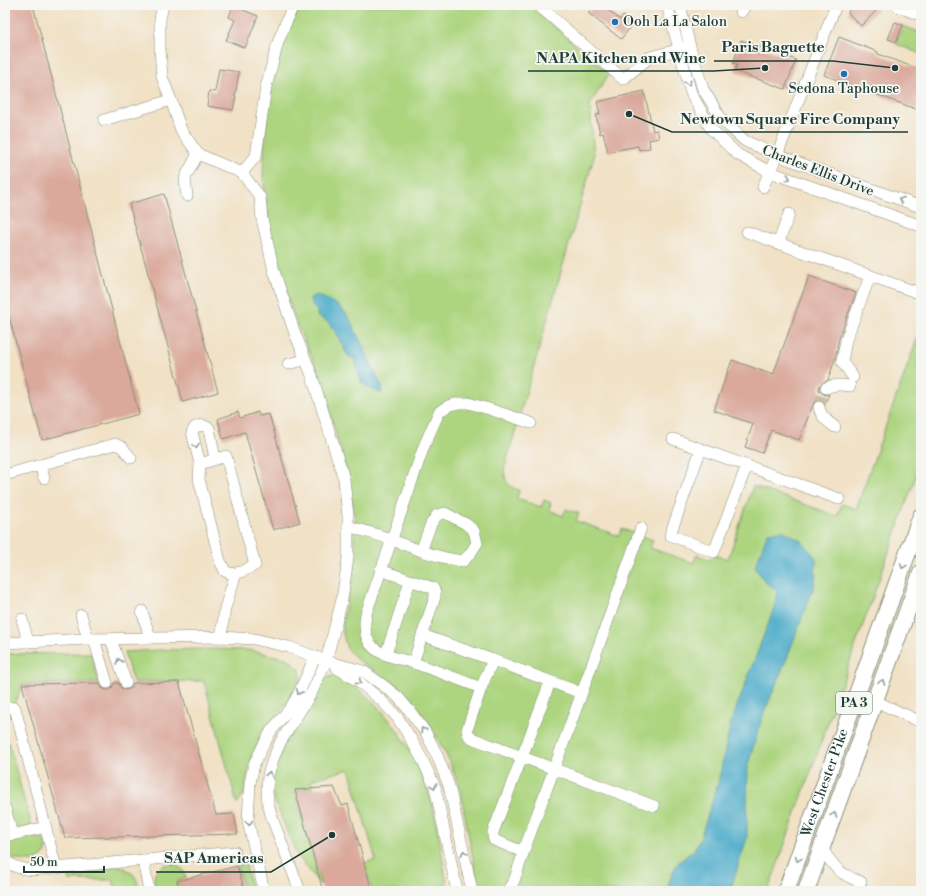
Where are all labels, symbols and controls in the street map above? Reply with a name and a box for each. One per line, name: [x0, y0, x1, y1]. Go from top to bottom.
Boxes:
place label: Ooh La La Salon: [623, 13, 728, 31]
marker: Ooh La La Salon: [610, 17, 620, 27]
callout: Paris Baguette: [714, 34, 833, 61]
text: Paris Baguette: [721, 38, 825, 57]
callout: NAPA Kitchen and Wine: [528, 44, 714, 71]
text: NAPA Kitchen and Wine: [536, 49, 706, 68]
marker: Sedona Taphouse: [839, 69, 849, 79]
one-way arrow: [684, 80, 692, 86]
place label: Sedona Taphouse: [789, 80, 899, 98]
callout: Newtown Square Fire Company: [672, 105, 908, 132]
text: Newtown Square Fire Company: [680, 110, 900, 129]
street label: Charles Ellis Drive: [760, 141, 876, 201]
one-way arrow: [784, 173, 791, 182]
one-way arrow: [898, 196, 905, 205]
one-way arrow: [191, 443, 200, 450]
one-way arrow: [899, 562, 908, 569]
one-way arrow: [115, 657, 123, 664]
one-way arrow: [355, 678, 362, 685]
one-way arrow: [877, 679, 885, 686]
one-way arrow: [296, 688, 303, 696]
road number: PA 3: [836, 692, 872, 714]
street label: West Chester Pike: [797, 726, 853, 840]
one-way arrow: [421, 727, 428, 734]
one-way arrow: [265, 771, 273, 777]
one-way arrow: [429, 783, 438, 790]
one-way arrow: [829, 811, 837, 818]
one-way arrow: [244, 820, 253, 826]
callout: SAP Americas: [156, 845, 271, 872]
scale bar: [24, 848, 104, 874]
text: SAP Americas: [164, 849, 264, 868]
one-way arrow: [460, 850, 468, 856]
text: 50 m: [30, 855, 58, 870]
one-way arrow: [794, 856, 802, 863]

